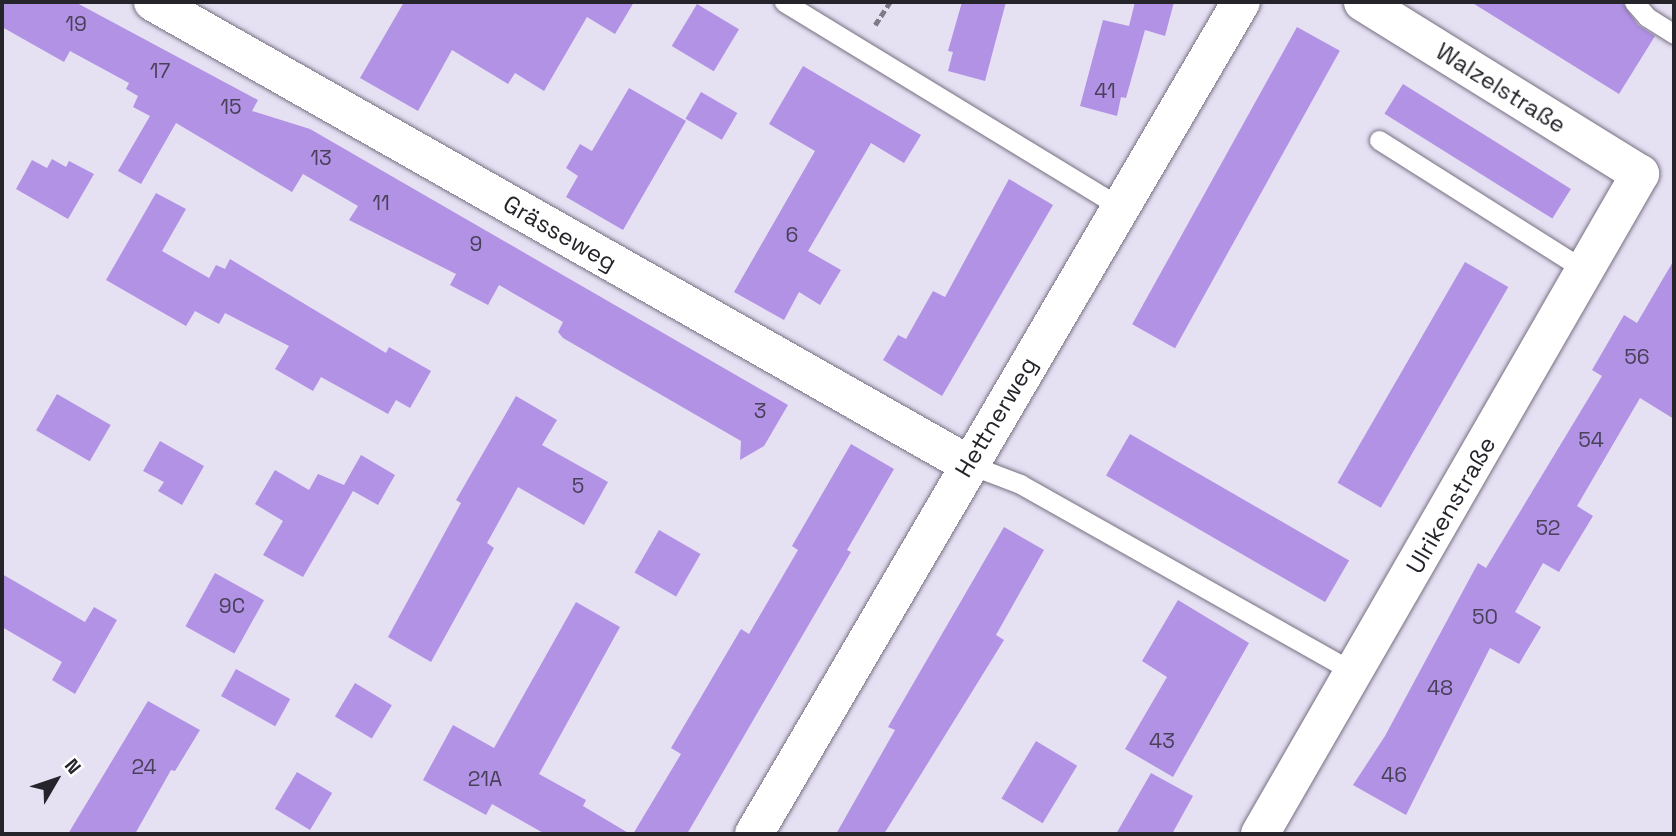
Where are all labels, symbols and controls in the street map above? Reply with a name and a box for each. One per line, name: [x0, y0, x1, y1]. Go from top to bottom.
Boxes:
house number: 19: [65, 11, 87, 37]
street label: Walzelstraße: [1431, 37, 1571, 139]
house number: 17: [150, 58, 170, 84]
house number: 41: [1094, 78, 1116, 104]
house number: 15: [220, 94, 242, 120]
house number: 13: [310, 145, 332, 171]
street label: Grässeweg: [498, 189, 622, 277]
house number: 11: [372, 190, 390, 216]
house number: 6: [786, 222, 798, 248]
house number: 9: [470, 231, 482, 257]
house number: 56: [1624, 344, 1650, 370]
street label: Hettnerweg: [949, 352, 1043, 482]
house number: 3: [754, 398, 766, 424]
house number: 54: [1578, 427, 1604, 453]
street label: Ulrikenstraße: [1400, 431, 1502, 579]
house number: 5: [572, 473, 584, 499]
house number: 52: [1535, 515, 1561, 541]
house number: 9C: [219, 593, 245, 619]
house number: 50: [1472, 604, 1498, 630]
house number: 48: [1427, 675, 1453, 701]
house number: 43: [1149, 728, 1175, 754]
north arrow: [21, 745, 91, 815]
text: N: [59, 754, 86, 779]
house number: 24: [131, 754, 157, 780]
house number: 46: [1381, 762, 1407, 788]
house number: 21A: [468, 766, 502, 792]

